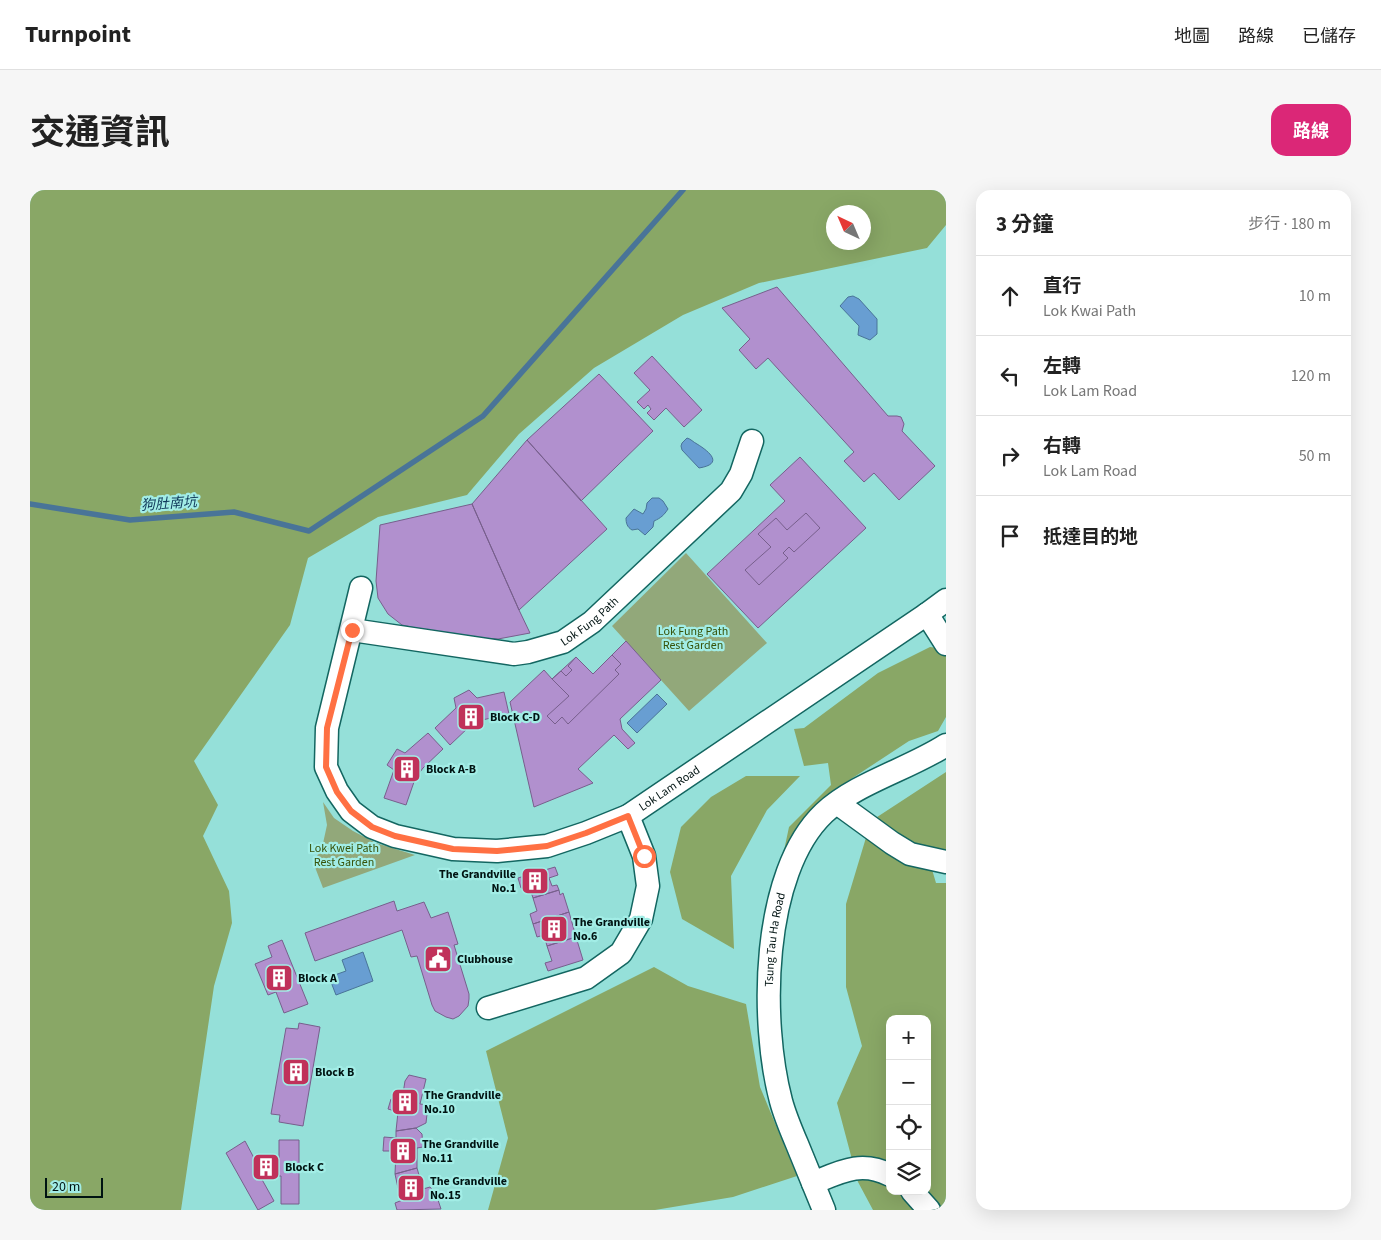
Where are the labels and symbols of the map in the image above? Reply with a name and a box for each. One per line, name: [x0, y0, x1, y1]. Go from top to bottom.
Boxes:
north arrow: [826, 205, 871, 250]
water label: 狗肚南坑: [140, 492, 200, 516]
street label: Lok Fung Path: [557, 593, 622, 650]
route end: [341, 619, 364, 642]
park label: Lok Fung Path Rest Garden: [658, 623, 728, 654]
building icon: Block C-D: [456, 702, 486, 732]
place label: Block C-D: [490, 709, 540, 726]
building icon: Block A-B: [392, 754, 422, 784]
place label: Block A-B: [426, 761, 476, 778]
street label: Lok Lam Road: [635, 761, 703, 815]
park label: Lok Kwei Path Rest Garden: [309, 840, 379, 871]
route start: [633, 845, 656, 868]
place label: The Grandville No.1: [439, 866, 516, 897]
building icon: The Grandville No.1: [520, 866, 550, 896]
street label: Tsung Tau Ha Road: [760, 891, 789, 987]
building icon: The Grandville No.6: [539, 914, 569, 944]
place label: The Grandville No.6: [573, 914, 650, 945]
public building icon: Clubhouse: [423, 944, 453, 974]
place label: Clubhouse: [457, 951, 513, 968]
building icon: Block A: [264, 963, 294, 993]
place label: Block A: [298, 970, 337, 987]
building icon: Block B: [281, 1057, 311, 1087]
place label: Block B: [315, 1064, 354, 1081]
building icon: The Grandville No.10: [390, 1087, 420, 1117]
place label: The Grandville No.10: [424, 1087, 501, 1118]
building icon: The Grandville No.11: [388, 1136, 418, 1166]
place label: The Grandville No.11: [422, 1136, 499, 1167]
building icon: Block C: [251, 1152, 281, 1182]
place label: Block C: [285, 1159, 324, 1176]
building icon: The Grandville No.15: [396, 1173, 426, 1203]
place label: The Grandville No.15: [430, 1173, 507, 1204]
scale bar: [45, 1175, 102, 1198]

